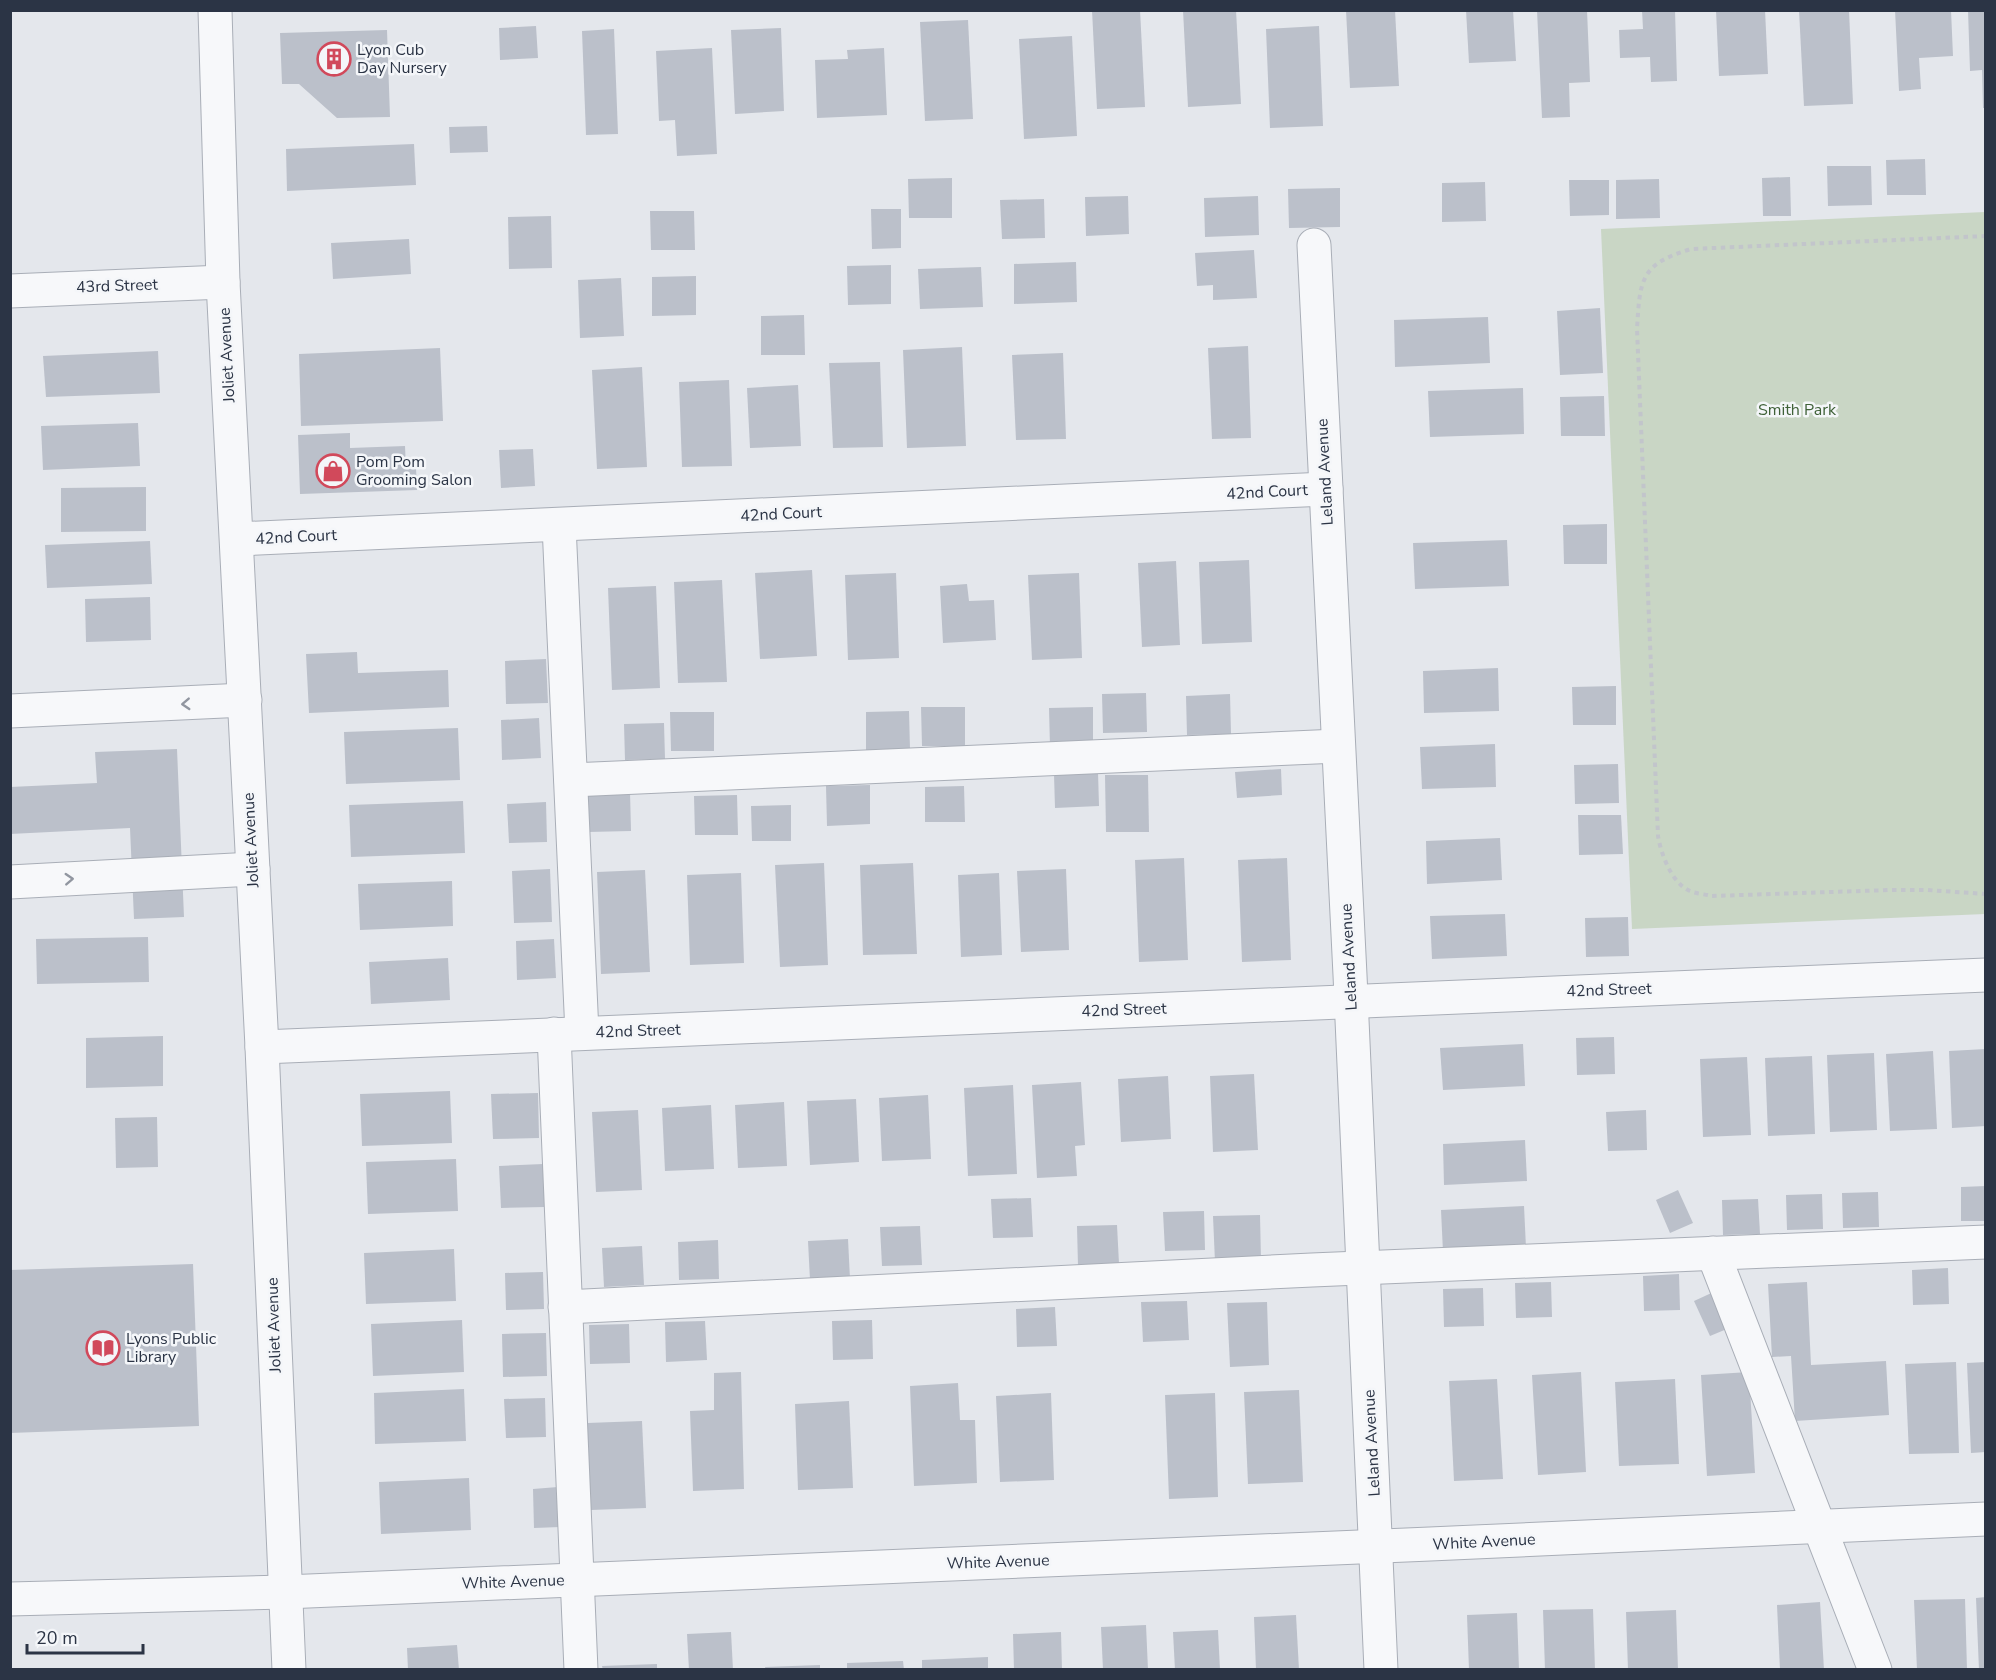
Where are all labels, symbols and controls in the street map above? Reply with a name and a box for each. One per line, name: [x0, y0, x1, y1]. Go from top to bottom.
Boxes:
place label: Lyon Cub Day Nursery: [357, 39, 447, 79]
building icon: Lyon Cub Day Nursery: [316, 41, 352, 77]
street label: 43rd Street: [76, 274, 159, 298]
street label: Joliet Avenue: [214, 307, 241, 404]
park label: Smith Park: [1758, 399, 1837, 421]
street label: Leland Avenue: [1311, 418, 1339, 526]
place label: Pom Pom Grooming Salon: [356, 451, 472, 491]
shop icon: Pom Pom Grooming Salon: [315, 453, 351, 489]
street label: 42nd Court: [1226, 479, 1309, 505]
street label: 42nd Court: [740, 501, 823, 527]
street label: 42nd Court: [255, 524, 338, 550]
one-way arrow: [182, 697, 191, 710]
street label: Joliet Avenue: [238, 792, 265, 889]
one-way arrow: [64, 872, 73, 885]
street label: Leland Avenue: [1335, 903, 1363, 1011]
street label: 42nd Street: [1566, 978, 1652, 1002]
street label: 42nd Street: [1081, 998, 1167, 1022]
street label: 42nd Street: [595, 1019, 681, 1043]
street label: Joliet Avenue: [261, 1277, 287, 1374]
place label: Lyons Public Library: [126, 1328, 217, 1368]
library icon: Lyons Public Library: [85, 1330, 121, 1366]
street label: Leland Avenue: [1358, 1389, 1386, 1497]
street label: White Avenue: [1432, 1528, 1536, 1556]
street label: White Avenue: [946, 1549, 1050, 1575]
street label: White Avenue: [461, 1569, 565, 1595]
scale bar: [27, 1617, 142, 1655]
text: 20 m: [36, 1626, 78, 1650]

